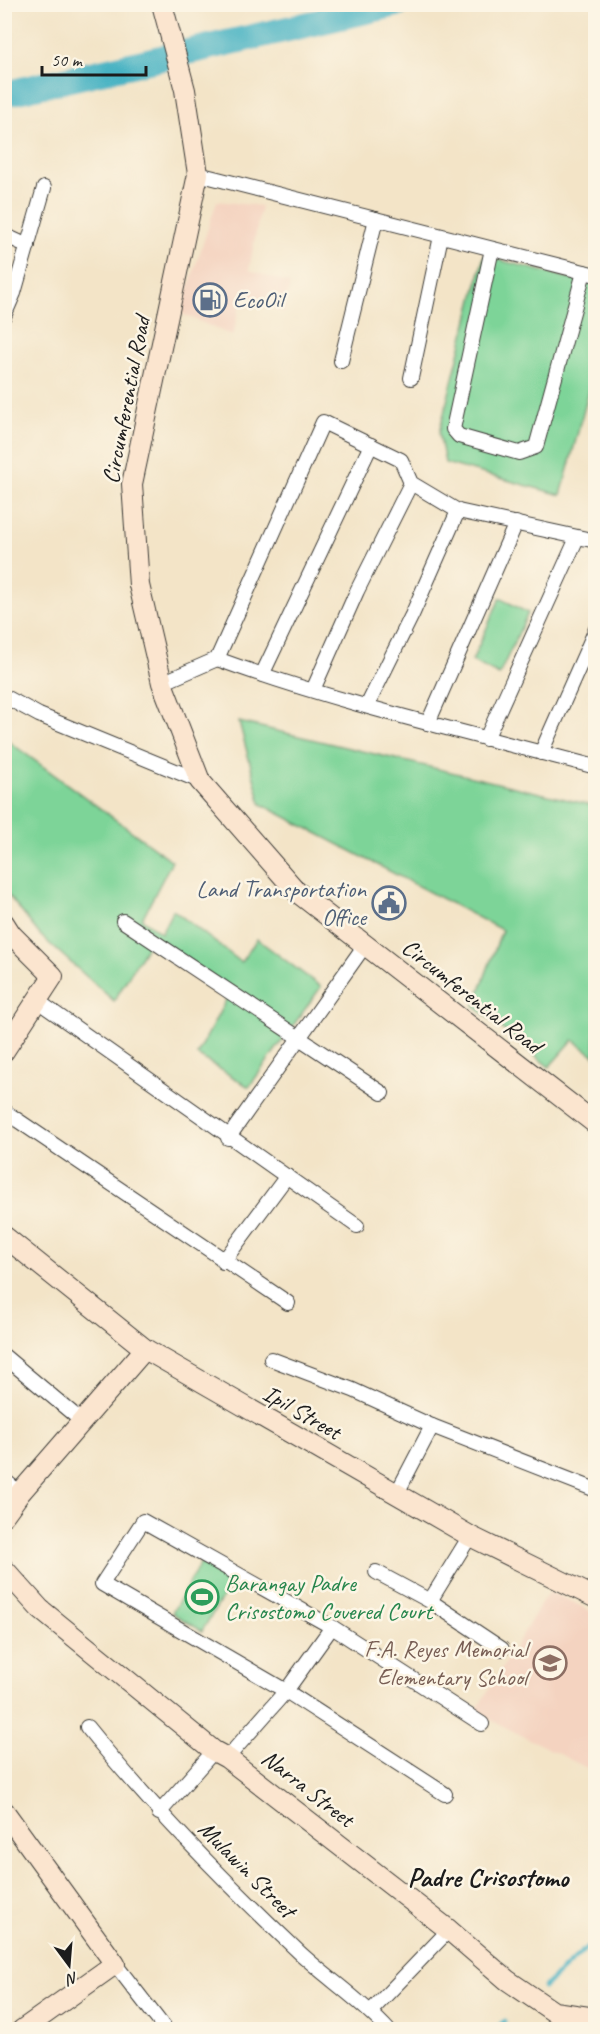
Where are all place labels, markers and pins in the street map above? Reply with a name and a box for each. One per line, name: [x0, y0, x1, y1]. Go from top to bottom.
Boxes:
fuel station icon: EcoOil: [192, 282, 228, 318]
place label: EcoOil: [233, 285, 287, 315]
place label: Land Transportation Office: [196, 874, 368, 932]
public building icon: Land Transportation Office: [371, 885, 407, 921]
place label: Barangay Padre Crisostomo Covered Court: [225, 1568, 434, 1626]
sports icon: Barangay Padre Crisostomo Covered Court: [184, 1579, 220, 1615]
place label: F.A. Reyes Memorial Elementary School: [364, 1634, 531, 1692]
school or university icon: F.A. Reyes Memorial Elementary School: [532, 1645, 568, 1681]

